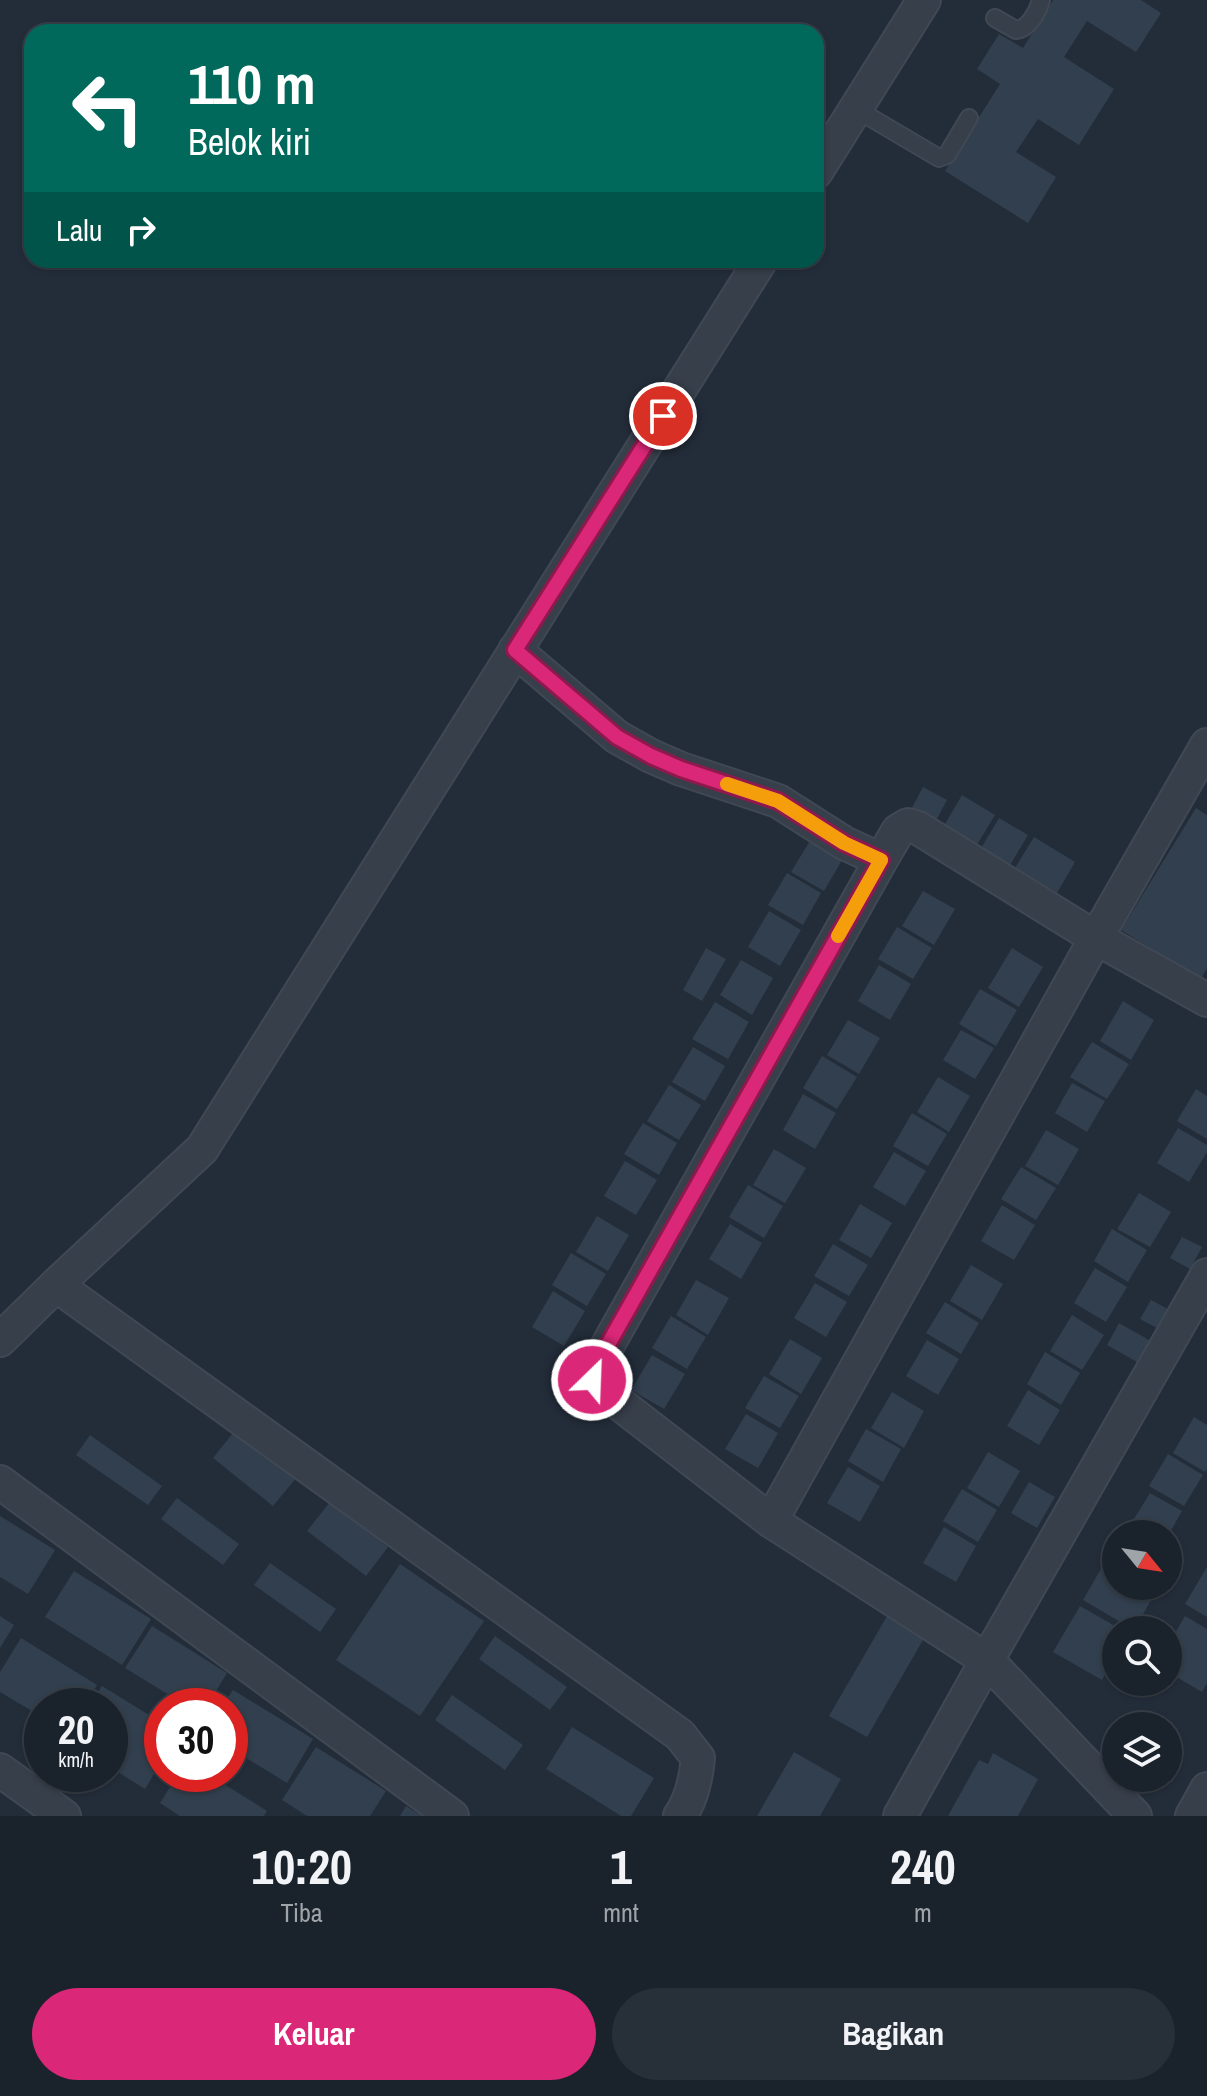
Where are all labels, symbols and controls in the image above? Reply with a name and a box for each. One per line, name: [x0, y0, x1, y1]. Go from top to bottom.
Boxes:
text: 110 m: [188, 46, 316, 121]
icon: left: [56, 56, 160, 160]
text: Belok kiri: [188, 118, 311, 166]
icon: right: [119, 208, 163, 252]
text: Lalu: [56, 210, 103, 250]
pin: [629, 382, 697, 450]
icon: arrive: [641, 394, 685, 438]
position arrow: [550, 1338, 634, 1422]
north arrow: [1102, 1520, 1182, 1600]
map controls: [1102, 1520, 1182, 1792]
button: search: [1102, 1616, 1182, 1696]
speed limit sign: 30: [144, 1688, 248, 1792]
text: 20: [58, 1703, 94, 1756]
button: layers: [1102, 1712, 1182, 1792]
text: km/h: [58, 1746, 94, 1773]
text: 10:20: [251, 1834, 352, 1899]
text: 1: [610, 1834, 632, 1899]
text: 240: [890, 1834, 956, 1899]
text: Tiba: [281, 1895, 323, 1930]
text: mnt: [603, 1895, 639, 1930]
text: m: [914, 1895, 932, 1930]
button: Keluar: [32, 1988, 596, 2080]
button: Bagikan: [612, 1988, 1175, 2080]

